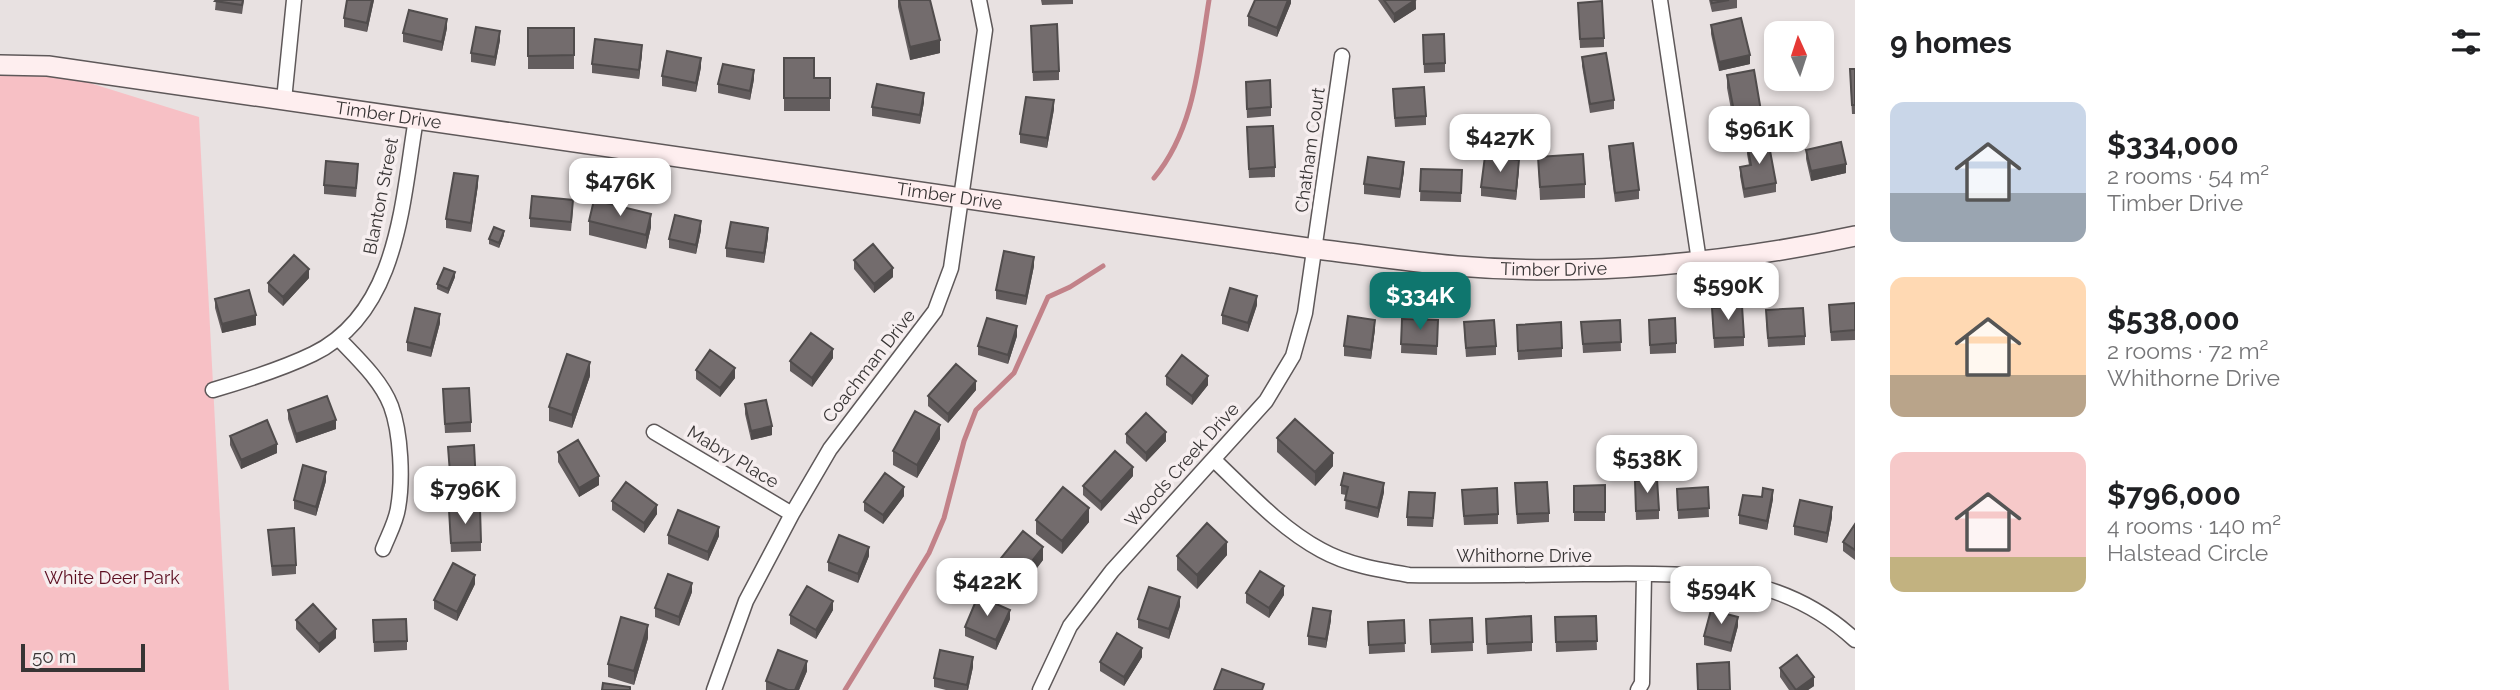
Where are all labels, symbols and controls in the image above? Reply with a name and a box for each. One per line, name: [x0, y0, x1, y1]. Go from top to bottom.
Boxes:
north arrow: [1764, 21, 1834, 91]
map controls: [1764, 21, 1834, 91]
icon: filters: [2447, 23, 2485, 61]
text: 9 homes: [1890, 25, 2012, 60]
street label: Chatham Court: [1290, 86, 1329, 214]
street label: Timber Drive: [334, 97, 443, 133]
pin: $961K: [1710, 106, 1808, 166]
pin: $427K: [1451, 114, 1549, 174]
text: $961K: [1725, 115, 1793, 142]
text: $427K: [1466, 123, 1534, 150]
text: $334,000: [2107, 127, 2239, 162]
icon: home: [1946, 130, 2030, 214]
street label: Blanton Street: [359, 136, 402, 256]
pin: $476K: [571, 158, 669, 218]
text: 2 rooms · 54 m²: [2107, 162, 2269, 189]
text: $476K: [585, 167, 655, 194]
street label: Timber Drive: [895, 178, 1004, 214]
text: Timber Drive: [2107, 189, 2243, 216]
street label: Timber Drive: [1500, 257, 1608, 280]
pin: $590K: [1679, 262, 1777, 322]
text: $590K: [1693, 271, 1763, 298]
pin: $334K: [1371, 272, 1469, 332]
text: $334K: [1386, 281, 1454, 308]
text: $538,000: [2107, 302, 2240, 337]
street label: Coachman Drive: [818, 305, 920, 426]
icon: home: [1946, 305, 2030, 389]
text: 2 rooms · 72 m²: [2107, 337, 2268, 364]
text: Whithorne Drive: [2107, 364, 2280, 391]
street label: Woods Creek Drive: [1120, 398, 1243, 531]
street label: Mabry Place: [684, 421, 783, 492]
pin: $538K: [1598, 435, 1696, 495]
text: $538K: [1612, 444, 1682, 471]
pin: $796K: [416, 466, 514, 526]
text: $796K: [430, 475, 500, 502]
text: $796,000: [2107, 477, 2241, 512]
icon: home: [1946, 480, 2030, 564]
text: 4 rooms · 140 m²: [2107, 512, 2281, 539]
text: Halstead Circle: [2107, 539, 2268, 566]
street label: Whithorne Drive: [1456, 545, 1592, 566]
pin: $422K: [938, 558, 1036, 618]
pin: $594K: [1672, 566, 1770, 626]
park label: White Deer Park: [44, 567, 180, 588]
text: $422K: [952, 567, 1022, 594]
text: $594K: [1686, 575, 1756, 602]
scale bar: [21, 641, 145, 673]
text: 50 m: [32, 645, 76, 667]

